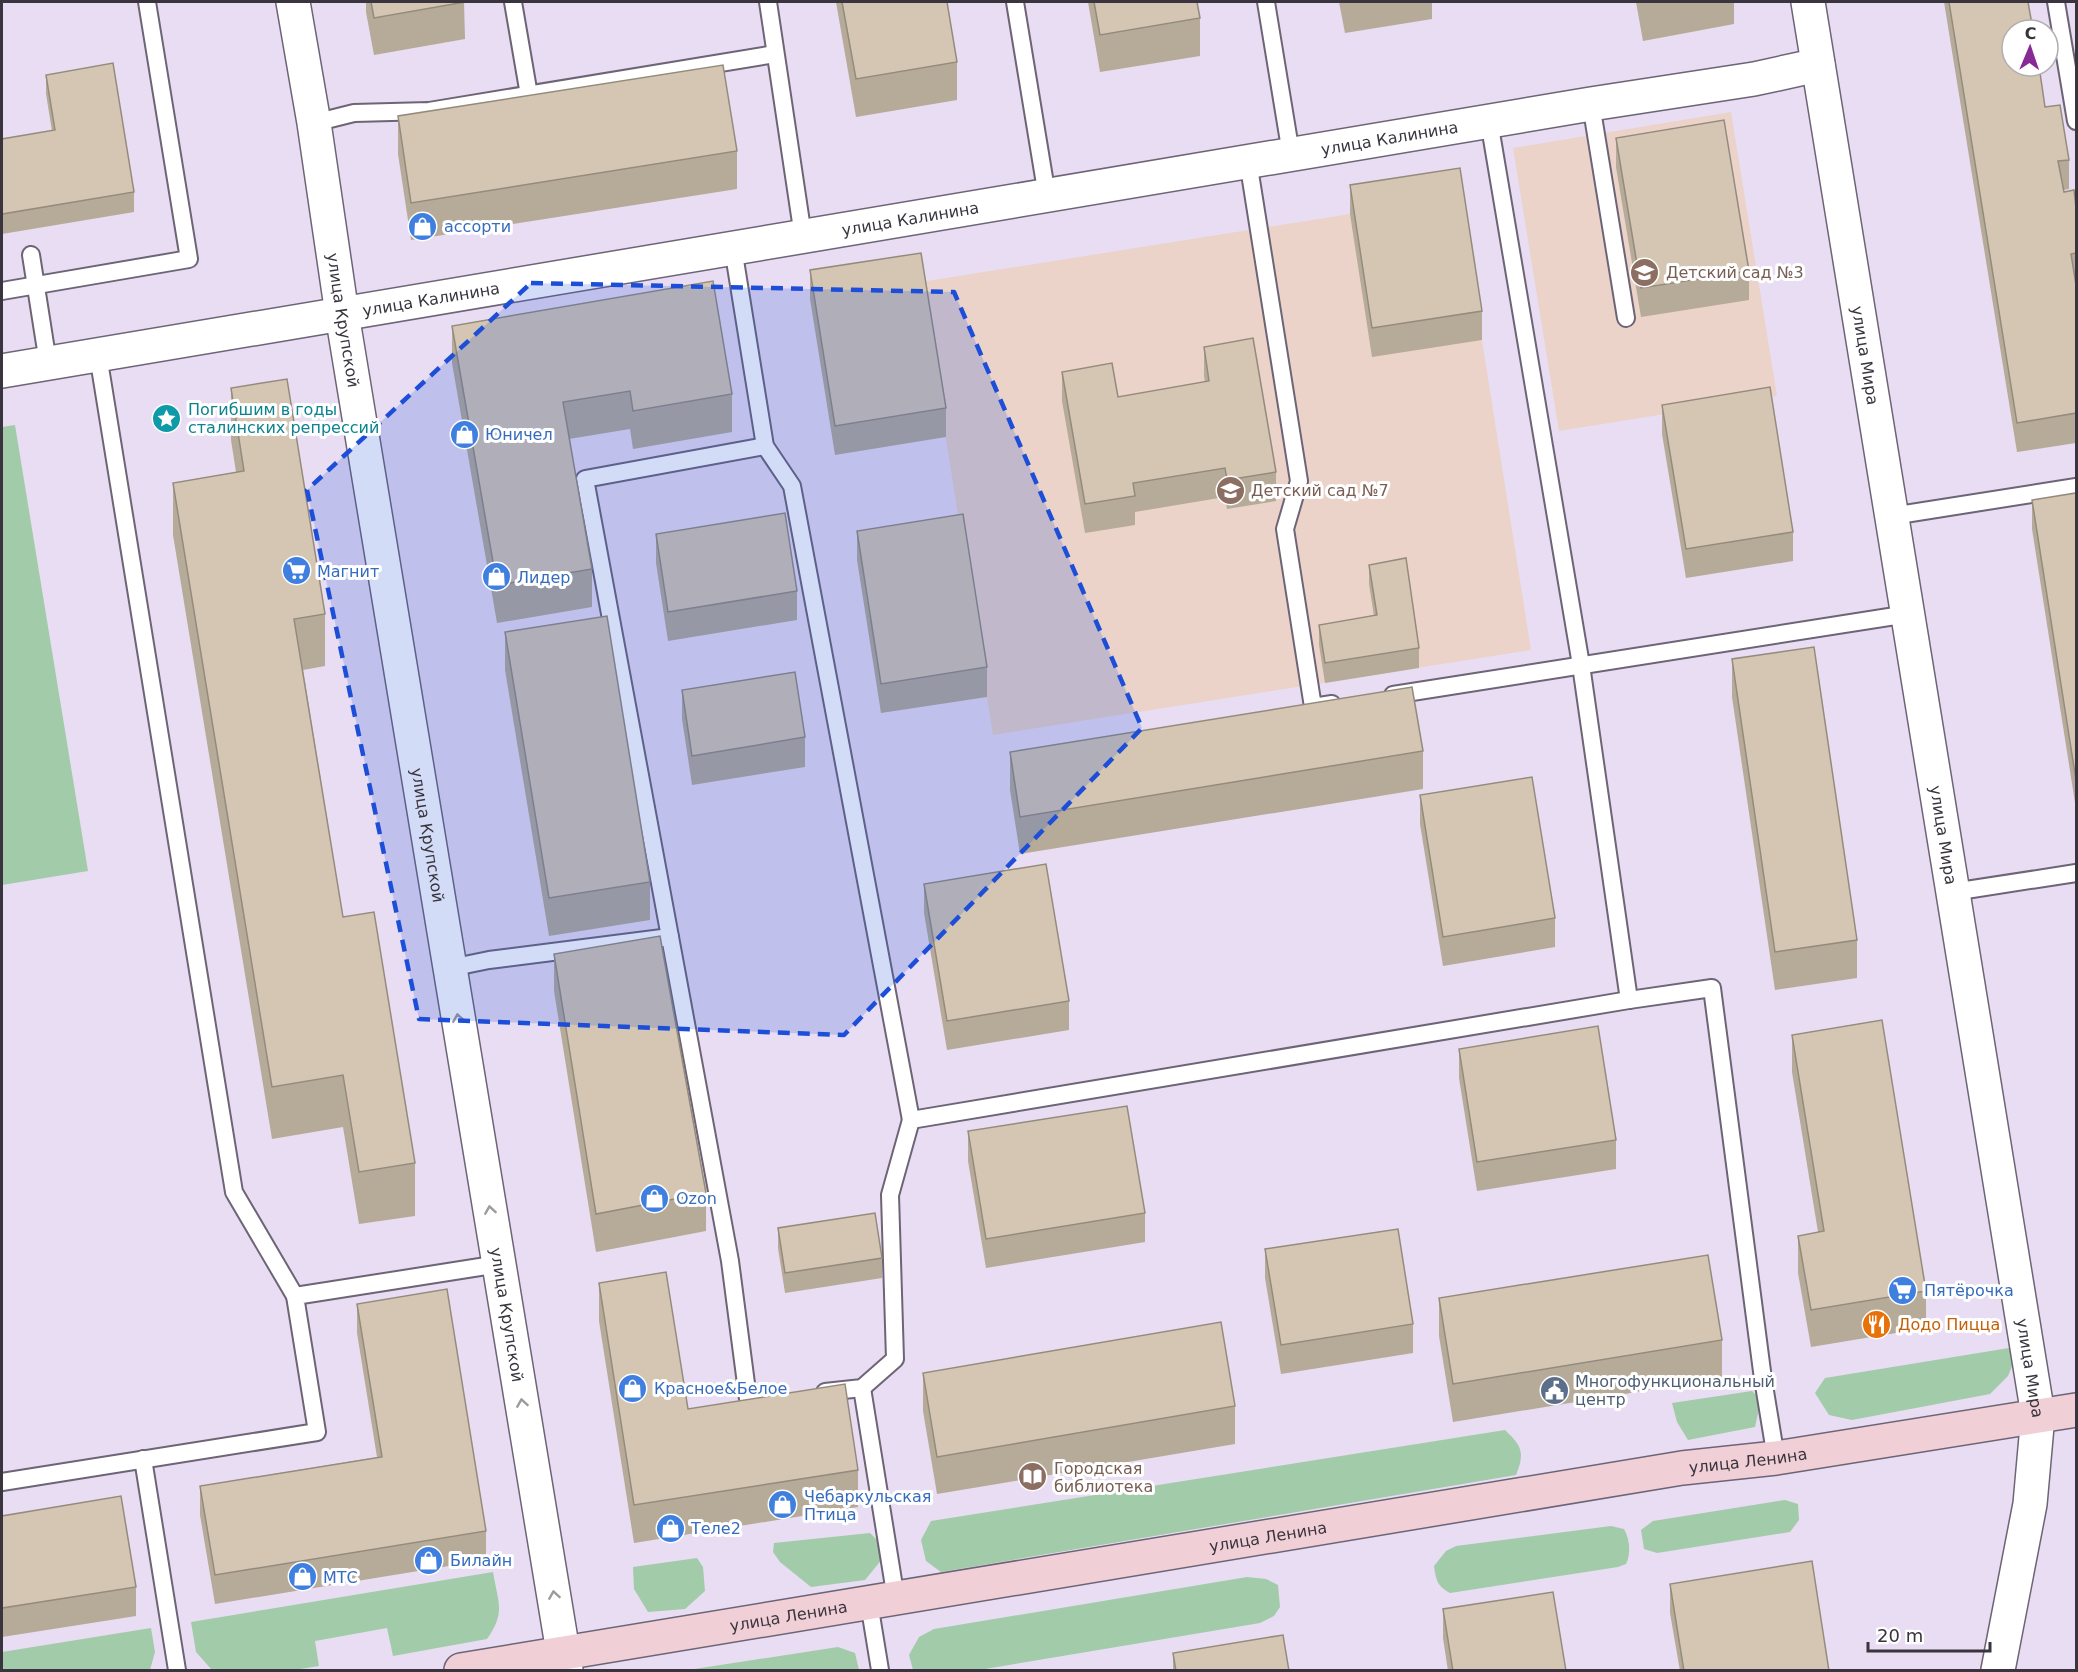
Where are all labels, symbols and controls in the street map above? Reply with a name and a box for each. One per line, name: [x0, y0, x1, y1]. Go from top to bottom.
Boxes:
north arrow: [2000, 18, 2060, 78]
text: С: [2024, 24, 2037, 43]
street label: улица Калинина: [1319, 117, 1460, 159]
street label: улица Калинина: [840, 198, 980, 239]
shop icon: ассорти: [407, 210, 439, 242]
place label: ассорти: [444, 217, 511, 236]
street label: улица Крупской: [324, 251, 363, 389]
school or university icon: Детский сад №3: [1629, 256, 1661, 288]
place label: Детский сад №3: [1666, 263, 1804, 282]
street label: улица Калинина: [361, 278, 501, 320]
street label: улица Мира: [1848, 304, 1883, 406]
place label: Погибшим в годы сталинских репрессий: [188, 400, 379, 437]
place icon: Погибшим в годы сталинских репрессий: [151, 402, 183, 434]
shop icon: Юничел: [448, 418, 480, 450]
place label: Юничел: [485, 425, 553, 444]
school or university icon: Детский сад №7: [1214, 474, 1246, 506]
place label: Детский сад №7: [1251, 481, 1389, 500]
supermarket icon: Магнит: [280, 555, 312, 587]
shop icon: Лидер: [480, 561, 512, 593]
place label: Магнит: [317, 562, 379, 581]
place label: Лидер: [517, 568, 571, 587]
street label: улица Крупской: [408, 766, 449, 904]
street label: улица Мира: [1926, 784, 1961, 886]
one-way arrow: [452, 1013, 465, 1023]
shop icon: Ozon: [639, 1182, 671, 1214]
place label: Ozon: [676, 1189, 717, 1208]
one-way arrow: [484, 1206, 496, 1215]
street label: улица Крупской: [487, 1246, 528, 1383]
supermarket icon: Пятёрочка: [1887, 1274, 1919, 1306]
place label: Пятёрочка: [1924, 1281, 2014, 1300]
restaurant icon: Додо Пицца: [1861, 1308, 1893, 1340]
place label: Додо Пицца: [1898, 1315, 2000, 1334]
street label: улица Мира: [2013, 1317, 2048, 1419]
shop icon: Красное&Белое: [617, 1372, 649, 1404]
place label: Многофункциональный центр: [1575, 1372, 1775, 1409]
public building icon: Многофункциональный центр: [1538, 1374, 1570, 1406]
place label: Красное&Белое: [654, 1379, 787, 1398]
one-way arrow: [516, 1398, 528, 1407]
street label: улица Ленина: [1688, 1444, 1808, 1477]
place label: Городская библиотека: [1054, 1459, 1153, 1496]
library icon: Городская библиотека: [1017, 1461, 1049, 1493]
place label: Чебаркульская Птица: [804, 1487, 931, 1524]
shop icon: Чебаркульская Птица: [767, 1489, 799, 1521]
shop icon: Теле2: [654, 1512, 686, 1544]
street label: улица Ленина: [1208, 1517, 1328, 1556]
place label: Теле2: [690, 1519, 741, 1538]
shop icon: Билайн: [413, 1544, 445, 1576]
place label: Билайн: [450, 1551, 512, 1570]
shop icon: МТС: [286, 1561, 318, 1593]
place label: МТС: [323, 1568, 358, 1587]
one-way arrow: [548, 1591, 560, 1600]
street label: улица Ленина: [728, 1597, 849, 1635]
scale bar: [1868, 1615, 1990, 1653]
text: 20 m: [1877, 1625, 1923, 1646]

